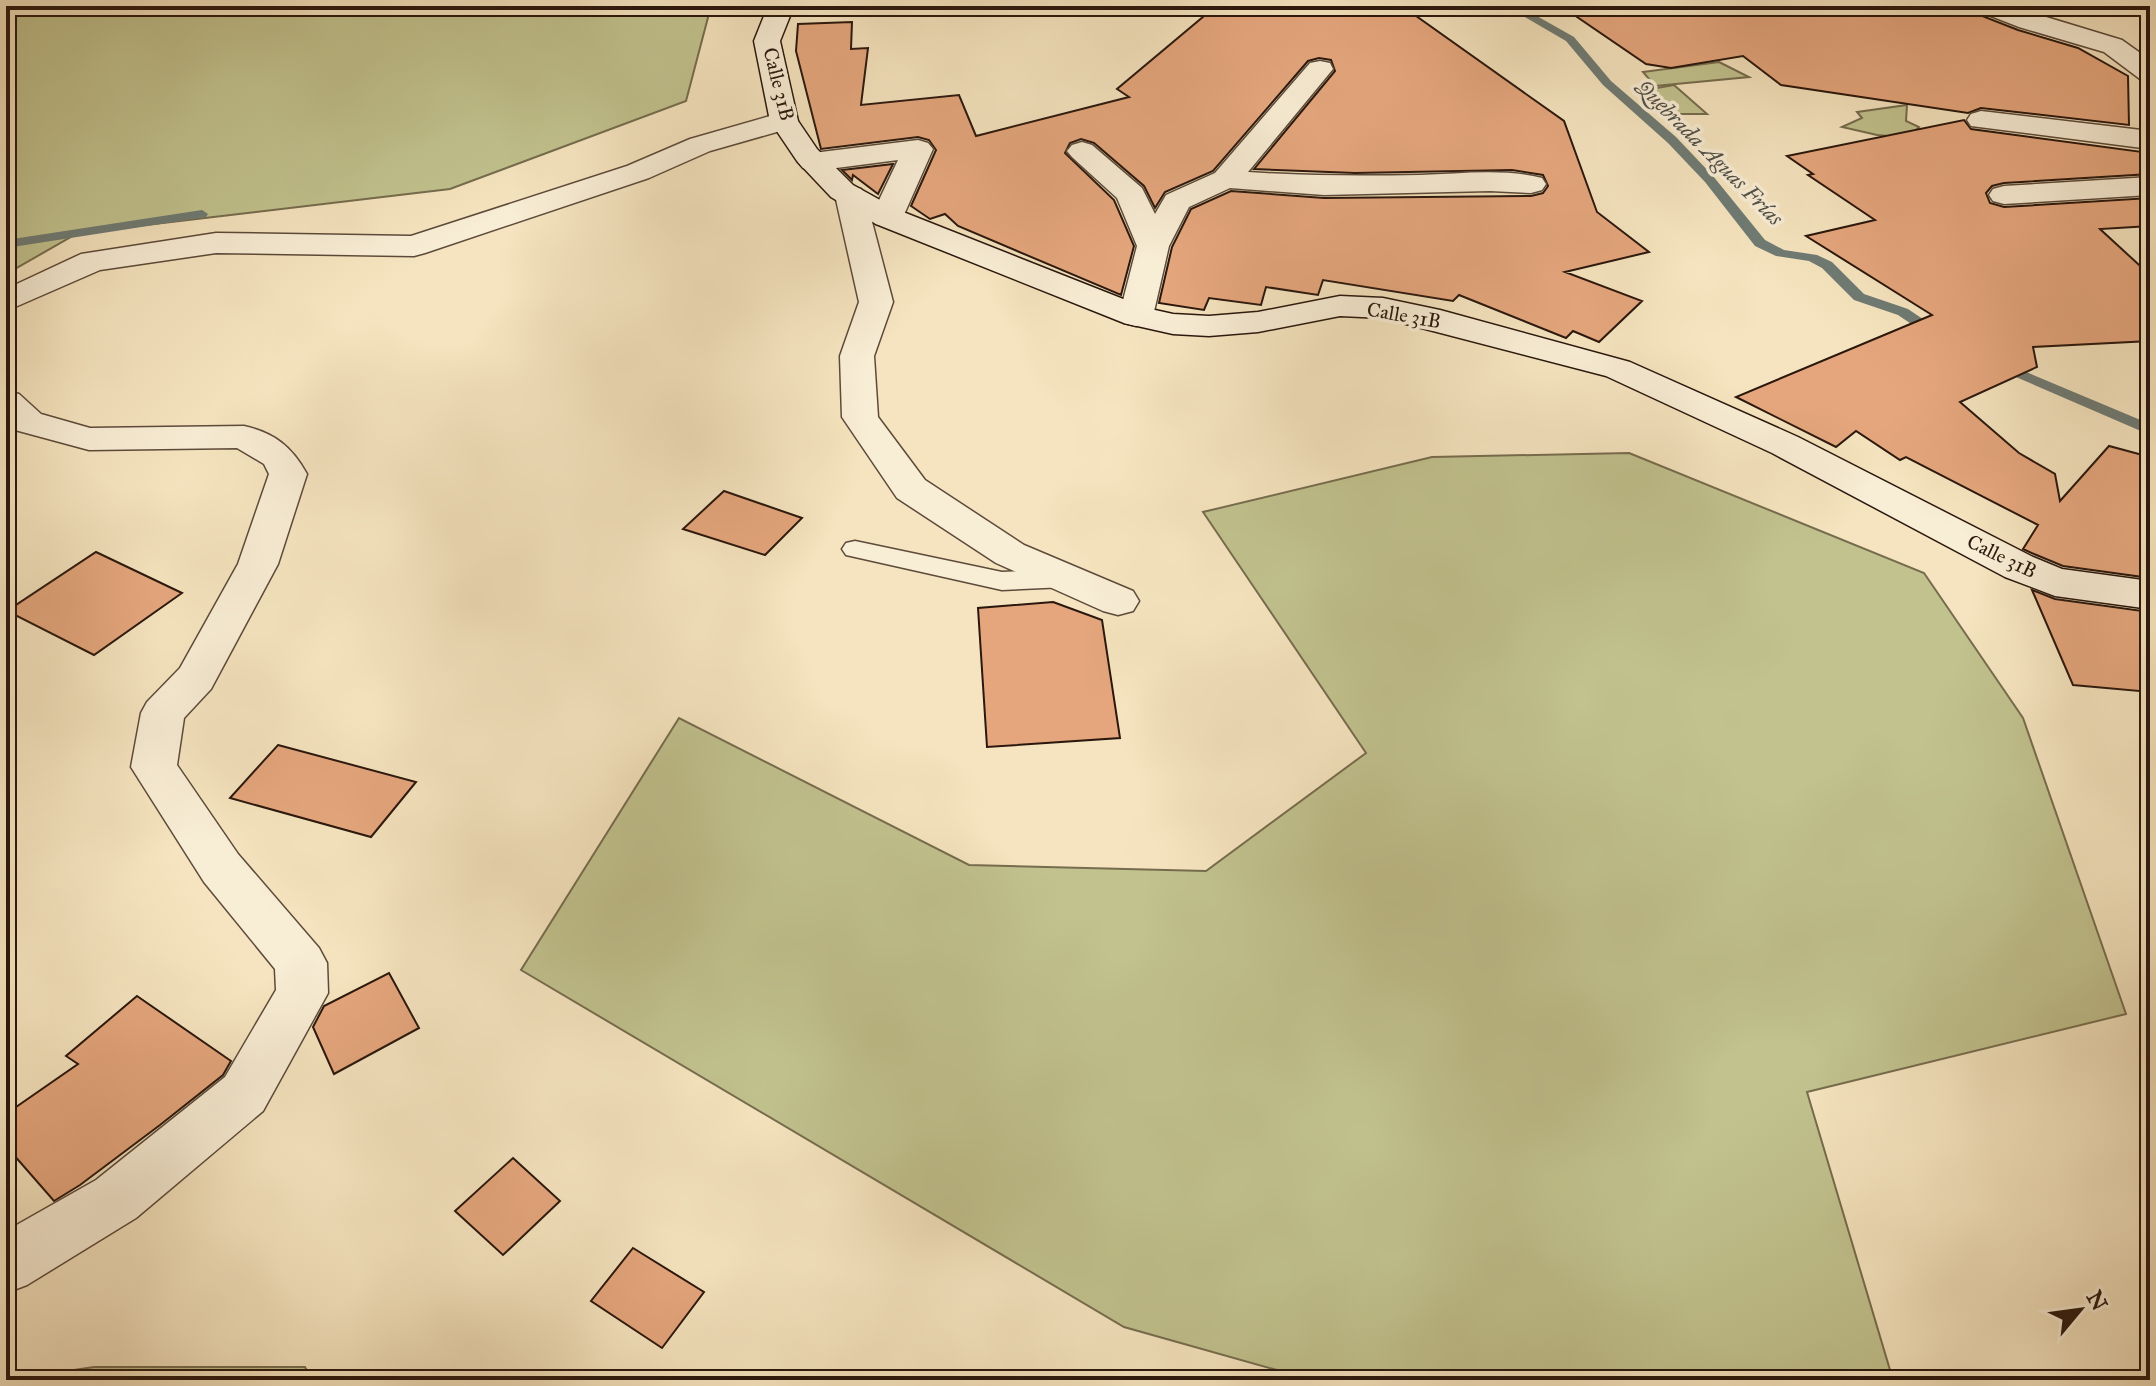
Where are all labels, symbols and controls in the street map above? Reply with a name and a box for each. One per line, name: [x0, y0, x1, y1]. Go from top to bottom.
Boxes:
street label: Calle 31B: [758, 45, 800, 123]
water label: Quebrada Aguas Frías: [1630, 72, 1789, 231]
street label: Calle 31B: [1365, 297, 1443, 333]
street label: Calle 31B: [1963, 529, 2041, 583]
north arrow: [2040, 1270, 2120, 1350]
text: N: [2081, 1286, 2114, 1316]

